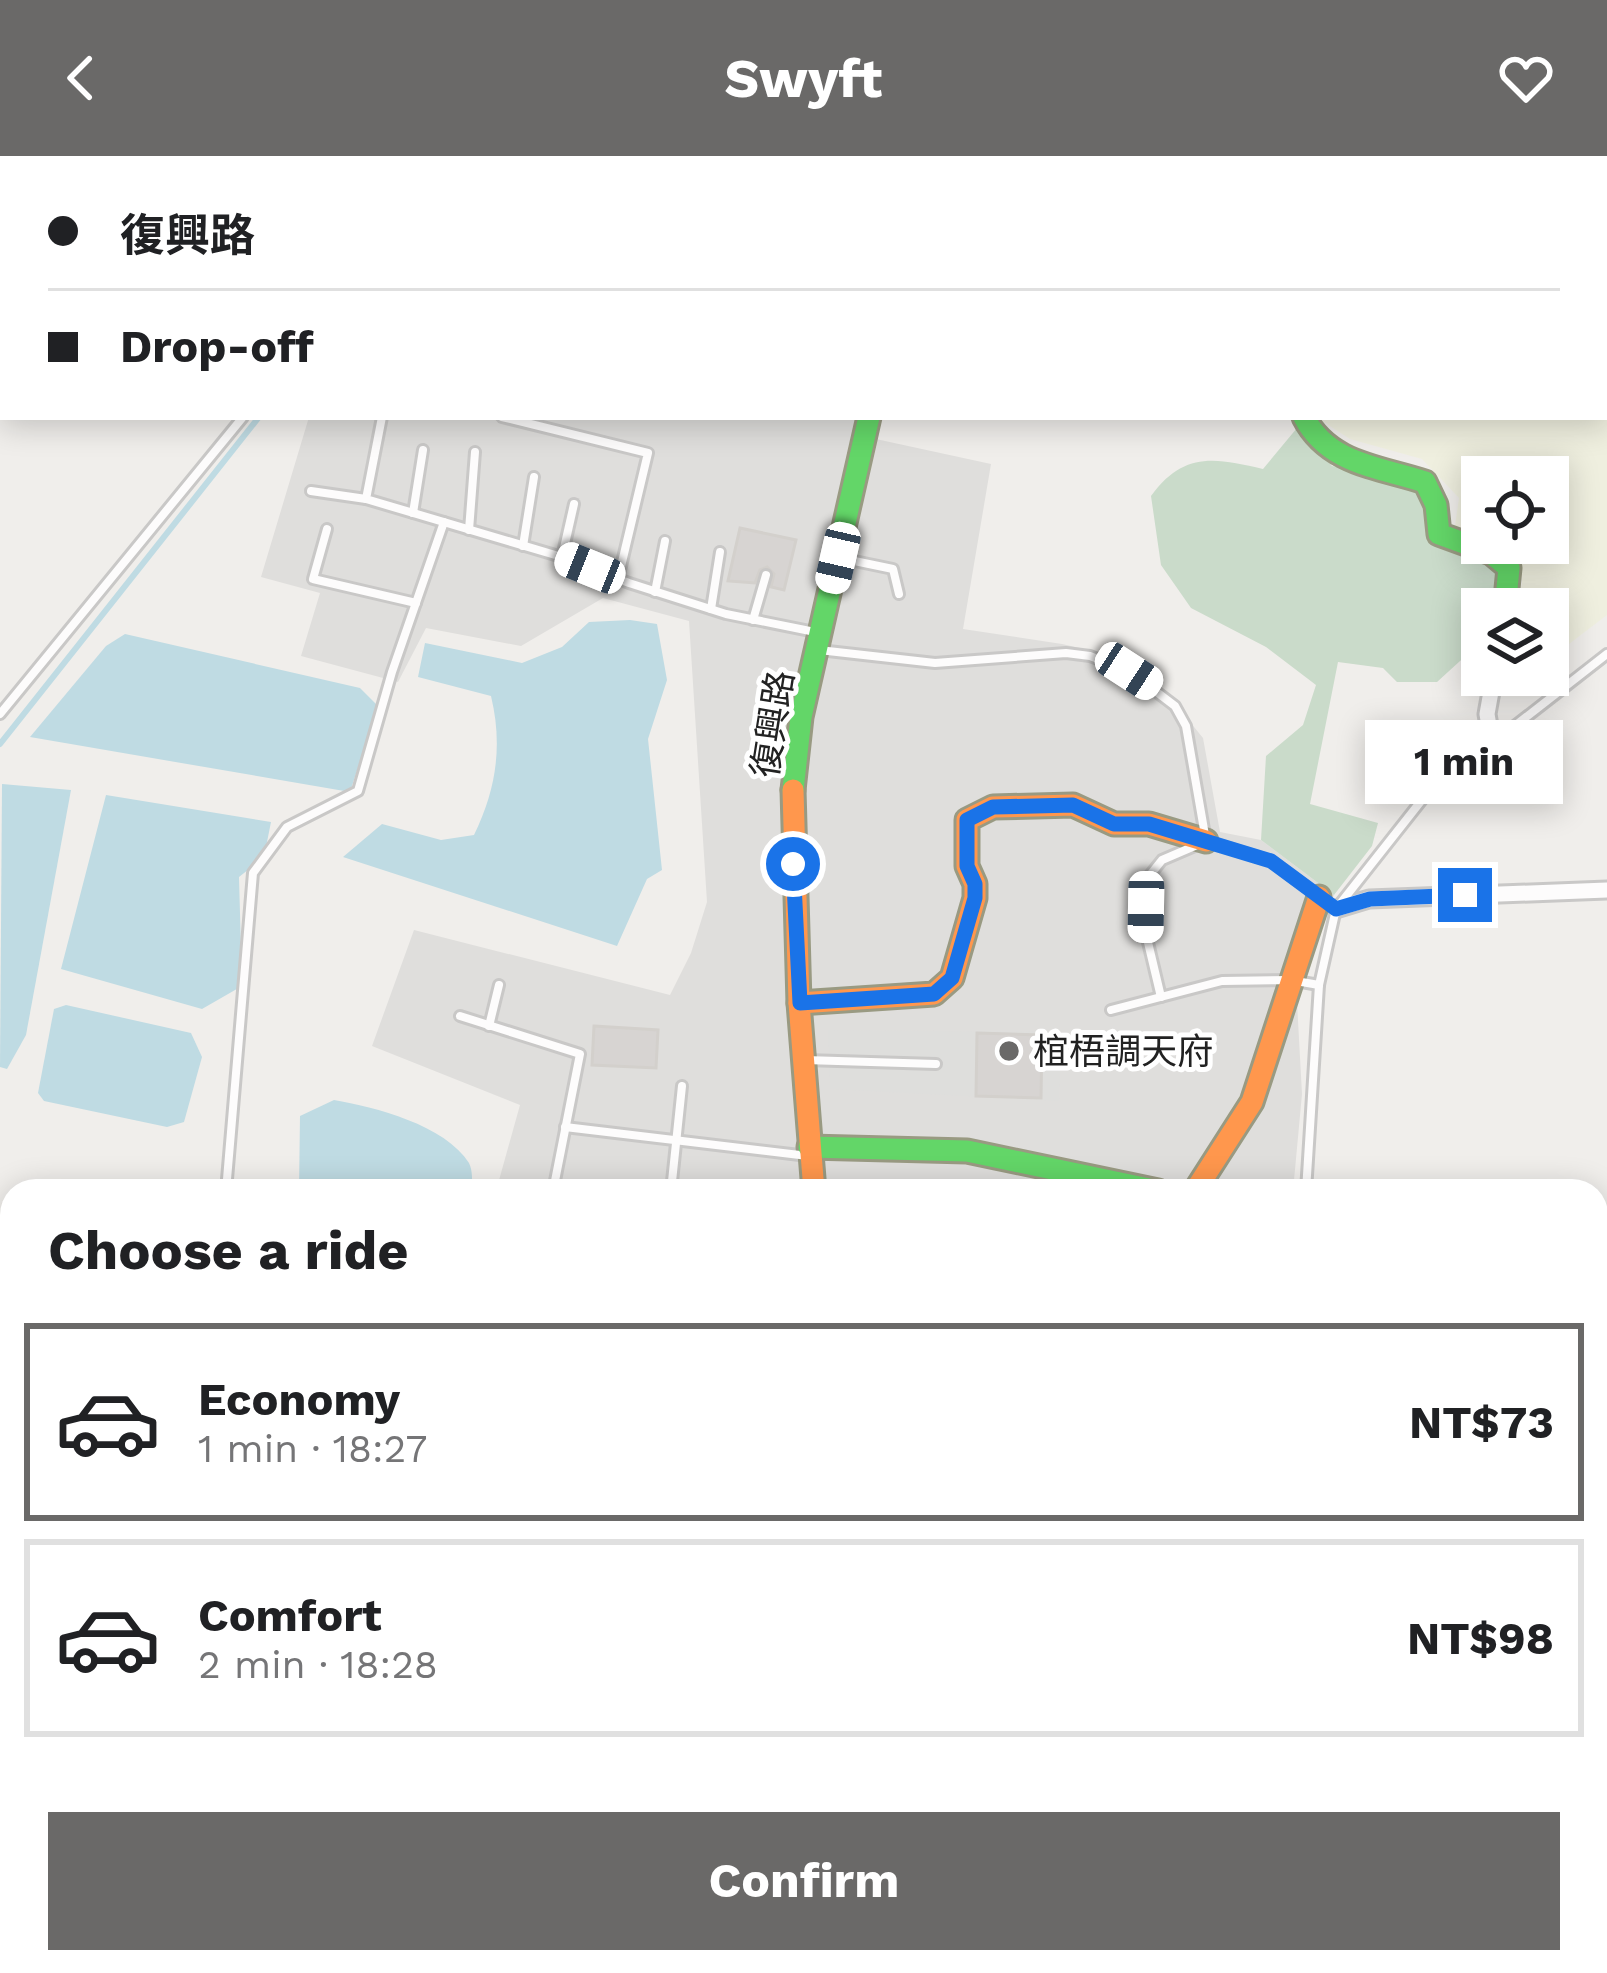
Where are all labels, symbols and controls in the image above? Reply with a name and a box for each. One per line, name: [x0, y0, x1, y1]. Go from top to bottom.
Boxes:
icon: back: [48, 45, 114, 111]
icon: heart: [1493, 45, 1559, 111]
text: Swyft: [725, 47, 882, 110]
text: 復興路: [120, 209, 255, 262]
text: Drop-off: [120, 320, 314, 373]
map controls: [1461, 456, 1569, 696]
button: locate: [1461, 456, 1569, 564]
car: [812, 519, 864, 597]
car: [550, 538, 630, 598]
button: layers: [1461, 588, 1569, 696]
car: [1089, 636, 1169, 706]
street label: 復興路: [744, 668, 802, 781]
callout: 1 min: [1366, 721, 1564, 805]
text: 1 min: [1414, 739, 1514, 784]
route start: [766, 837, 820, 891]
route end: [1438, 868, 1492, 922]
car: [1127, 871, 1165, 943]
place label: 椬梧調天府: [1033, 1031, 1213, 1073]
marker: 椬梧調天府: [996, 1038, 1022, 1064]
text: Choose a ride: [48, 1219, 409, 1282]
icon: car: [54, 1368, 162, 1476]
text: Economy: [198, 1373, 400, 1426]
text: NT$73: [1409, 1396, 1554, 1449]
text: 1 min · 18:27: [198, 1426, 427, 1471]
icon: car: [54, 1584, 162, 1692]
text: Comfort: [198, 1589, 382, 1642]
text: NT$98: [1407, 1612, 1554, 1665]
text: 2 min · 18:28: [198, 1642, 438, 1687]
button: Confirm: [48, 1812, 1560, 1950]

